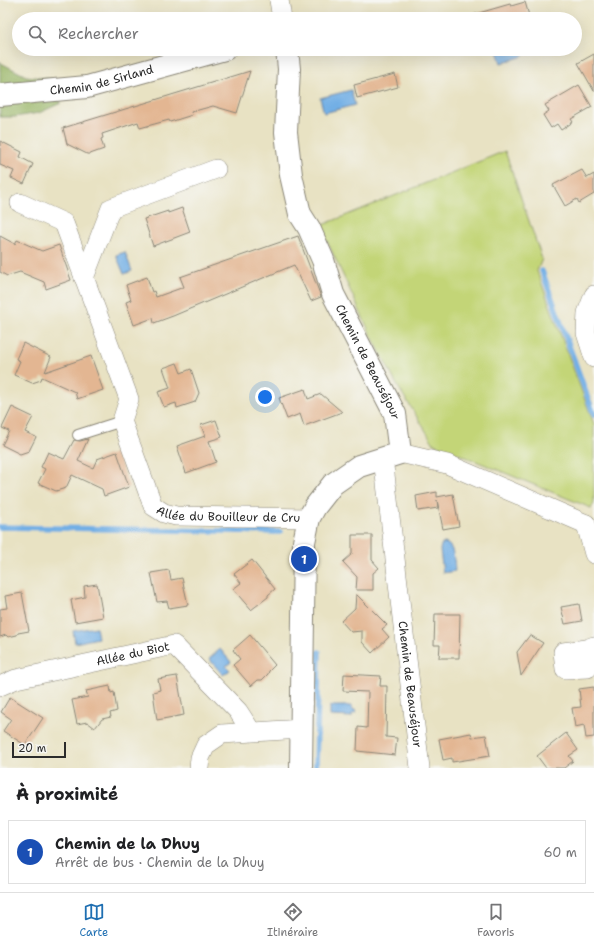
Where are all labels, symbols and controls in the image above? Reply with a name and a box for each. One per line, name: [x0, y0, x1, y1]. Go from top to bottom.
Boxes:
search box: [12, 12, 582, 56]
icon: search: [26, 23, 48, 45]
text: Rechercher: [58, 24, 139, 44]
street label: Chemin de Sirland: [49, 61, 156, 98]
street label: Chemin de Beauséjour: [332, 302, 404, 421]
your location: [255, 387, 275, 407]
street label: Allée du Bouilleur de Cru: [153, 502, 300, 526]
pin: 1: [291, 544, 317, 574]
street label: Chemin de Beauséjour: [395, 620, 426, 749]
street label: Allée du Biot: [95, 638, 171, 670]
scale bar: [12, 740, 66, 759]
text: 20 m: [18, 741, 46, 756]
text: À proximité: [16, 783, 118, 805]
text: Chemin de la Dhuy: [55, 834, 200, 854]
text: 1: [27, 844, 33, 861]
text: 60 m: [544, 844, 577, 861]
text: Arrêt de bus · Chemin de la Dhuy: [55, 854, 264, 871]
tab: Carte: [79, 901, 108, 940]
tab: Itinéraire: [267, 901, 318, 940]
tab: Favoris: [477, 901, 515, 940]

